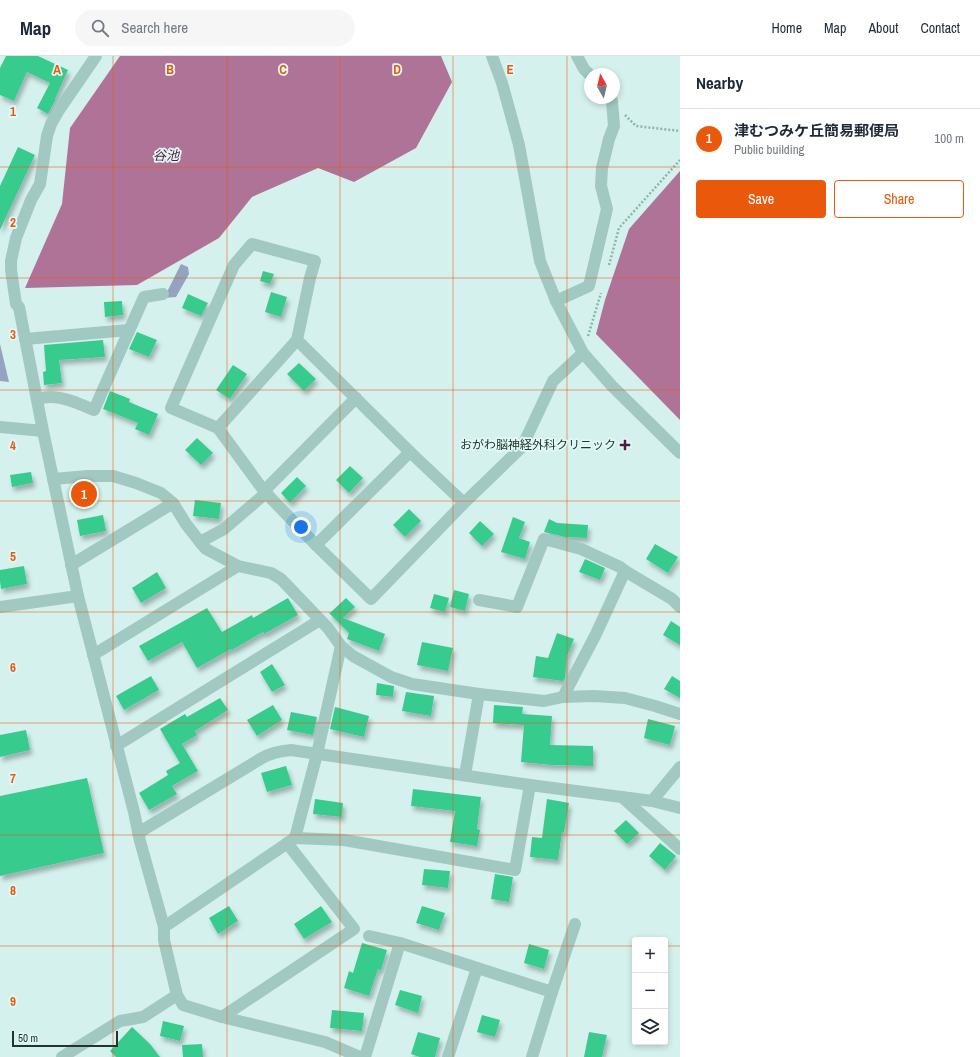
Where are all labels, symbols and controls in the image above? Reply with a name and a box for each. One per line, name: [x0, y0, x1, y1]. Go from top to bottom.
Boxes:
search box: [75, 10, 355, 46]
text: Map: [20, 15, 51, 41]
icon: search: [89, 17, 111, 39]
text: Search here: [121, 17, 188, 38]
text: Home: [771, 19, 802, 37]
text: Map: [824, 19, 846, 37]
text: About: [868, 19, 898, 37]
text: Contact: [920, 19, 960, 37]
text: A: [53, 61, 61, 78]
text: B: [166, 61, 174, 78]
text: C: [279, 61, 287, 78]
text: D: [393, 61, 401, 78]
text: E: [506, 61, 514, 78]
north arrow: [584, 68, 620, 104]
text: Nearby: [696, 71, 743, 94]
text: 1: [10, 103, 16, 120]
text: 津むつみケ丘簡易郵便局: [734, 120, 899, 141]
text: 1: [706, 130, 712, 147]
text: 100 m: [934, 130, 964, 147]
text: Public building: [734, 141, 805, 158]
water label: 谷池: [153, 147, 181, 164]
button: Save: [696, 180, 826, 218]
button: Share: [834, 180, 964, 218]
text: 2: [10, 214, 16, 231]
text: 3: [10, 326, 16, 343]
text: 4: [10, 437, 16, 454]
place label: おがわ脳神経外科クリニック: [460, 437, 616, 453]
marker: おがわ脳神経外科クリニック: [619, 439, 631, 451]
pin: 1: [71, 479, 97, 509]
your location: [291, 517, 311, 537]
text: 5: [10, 548, 16, 565]
text: 6: [10, 659, 16, 676]
text: 7: [10, 770, 16, 787]
text: 8: [10, 882, 16, 899]
map controls: [632, 937, 668, 1045]
button: +: [632, 937, 668, 973]
button: −: [632, 973, 668, 1009]
text: 9: [10, 993, 16, 1010]
button: layers: [632, 1009, 668, 1045]
scale bar: [12, 1029, 118, 1048]
text: 50 m: [18, 1031, 38, 1045]

